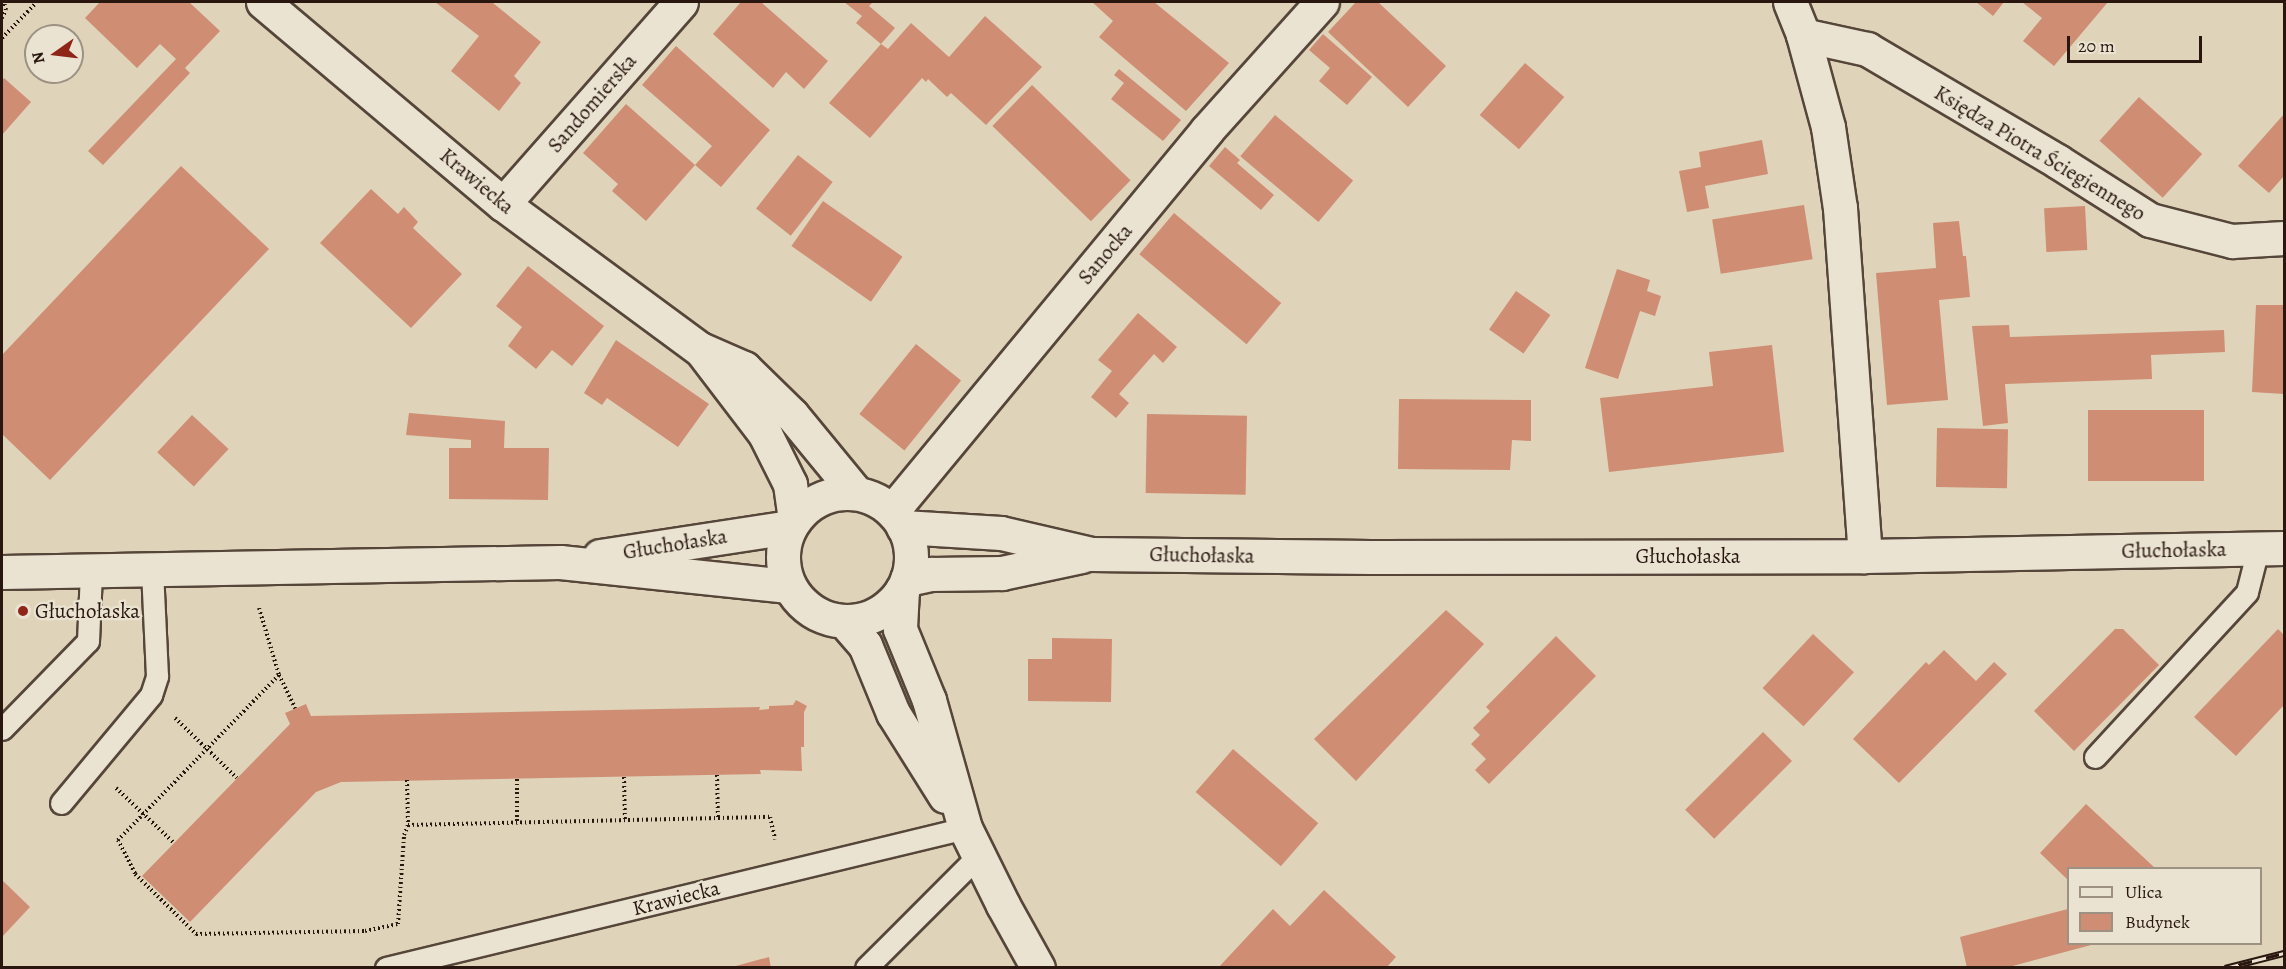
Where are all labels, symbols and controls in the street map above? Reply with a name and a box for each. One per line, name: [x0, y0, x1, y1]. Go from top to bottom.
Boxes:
north arrow: [24, 24, 84, 84]
scale bar: [2070, 24, 2205, 62]
text: 20 m: [2078, 34, 2115, 58]
street label: Sandomierska: [542, 48, 642, 158]
text: N: [26, 50, 51, 66]
street label: Księdza Piotra Ściegiennego: [1930, 80, 2150, 226]
street label: Krawiecka: [435, 143, 519, 219]
street label: Sanocka: [1072, 219, 1138, 289]
street label: Głuchołaska: [621, 523, 729, 565]
street label: Głuchołaska: [2121, 536, 2227, 564]
street label: Głuchołaska: [1149, 541, 1255, 569]
street label: Głuchołaska: [1635, 543, 1741, 569]
place label: Głuchołaska: [35, 598, 140, 624]
marker: Głuchołaska: [16, 604, 30, 618]
legend: [2067, 867, 2262, 945]
street label: Krawiecka: [630, 875, 722, 921]
text: Ulica: [2125, 880, 2163, 904]
text: Budynek: [2125, 910, 2190, 934]

